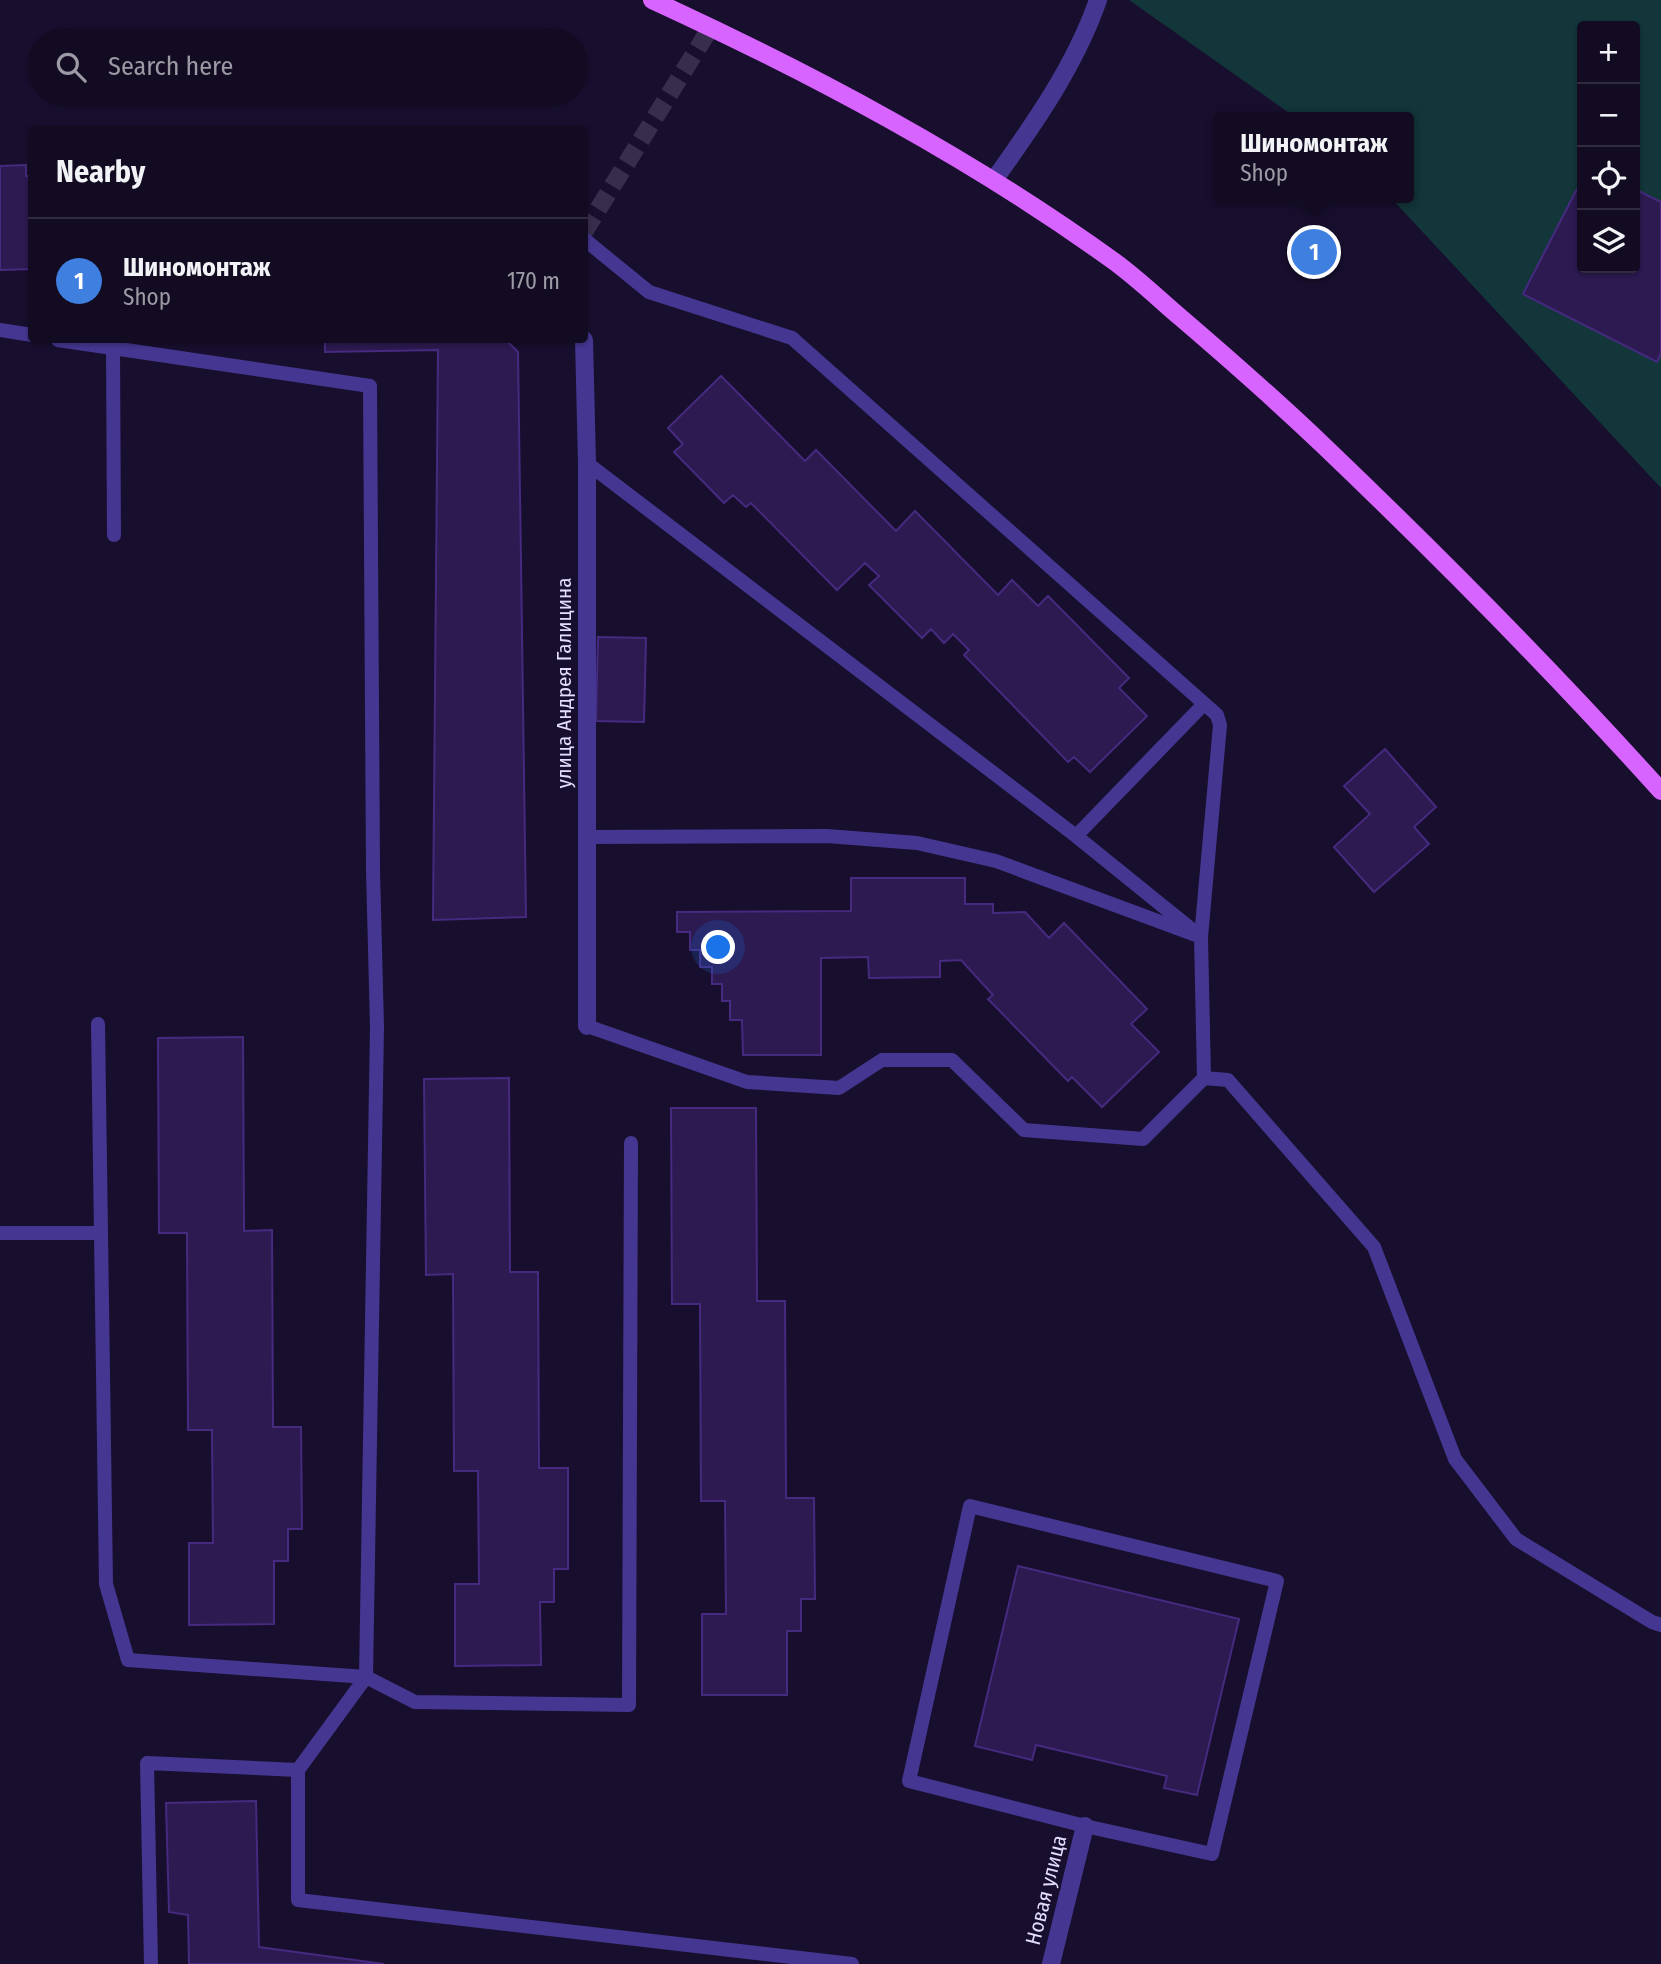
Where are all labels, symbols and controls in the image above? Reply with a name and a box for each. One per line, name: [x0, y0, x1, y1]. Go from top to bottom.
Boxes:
map controls: [1577, 21, 1640, 273]
button: +: [1577, 21, 1640, 84]
search box: [28, 28, 588, 105]
icon: search: [52, 48, 90, 86]
text: Search here: [108, 51, 233, 82]
button: −: [1577, 84, 1640, 147]
popup: [1214, 112, 1414, 203]
text: Шиномонтаж: [1240, 128, 1388, 159]
button: locate: [1577, 147, 1640, 210]
text: Nearby: [56, 154, 145, 190]
text: Shop: [1240, 159, 1288, 187]
button: layers: [1577, 210, 1640, 273]
pin: 1: [1291, 226, 1337, 278]
text: Шиномонтаж: [123, 252, 271, 283]
text: 1: [74, 267, 84, 295]
text: 170 m: [507, 267, 560, 295]
text: Shop: [123, 283, 171, 311]
street label: улица Андрея Галицина: [551, 578, 577, 788]
your location: [701, 930, 735, 964]
street label: Новая улица: [1020, 1832, 1072, 1948]

